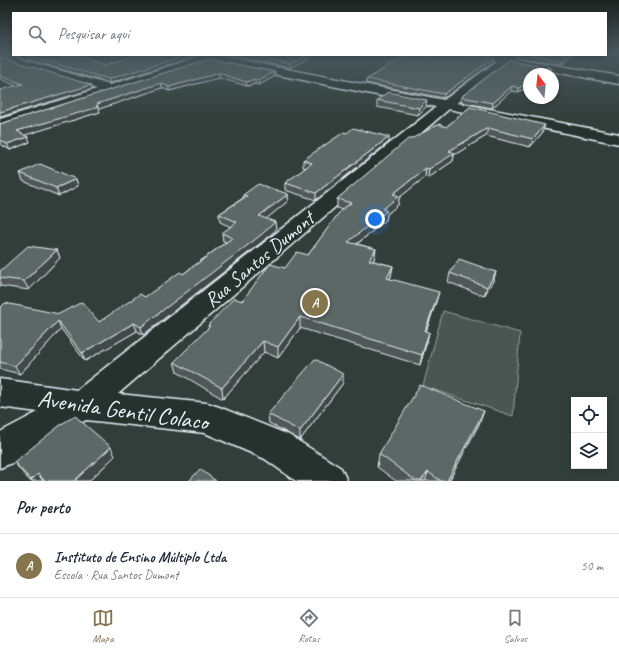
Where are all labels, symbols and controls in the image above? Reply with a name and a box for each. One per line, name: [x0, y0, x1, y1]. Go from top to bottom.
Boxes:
search box: [12, 12, 607, 56]
icon: search: [26, 23, 48, 45]
text: Pesquisar aqui: [58, 25, 129, 44]
north arrow: [523, 68, 559, 104]
street label: Rua Santos Dumont: [199, 204, 322, 313]
your location: [365, 209, 385, 229]
pin: A: [302, 288, 328, 318]
street label: Avenida Gentil Colaco: [36, 383, 213, 437]
map controls: [571, 397, 607, 469]
button: locate: [571, 397, 607, 433]
button: layers: [571, 433, 607, 469]
text: Por perto: [16, 497, 70, 518]
text: Instituto de Ensino Múltiplo Ltda: [54, 548, 226, 567]
text: A: [26, 558, 32, 574]
text: 50 m: [581, 558, 603, 574]
text: Escola · Rua Santos Dumont: [54, 567, 179, 583]
tab: Mapa: [92, 607, 114, 645]
tab: Rotas: [298, 607, 320, 645]
tab: Salvos: [504, 607, 527, 645]

